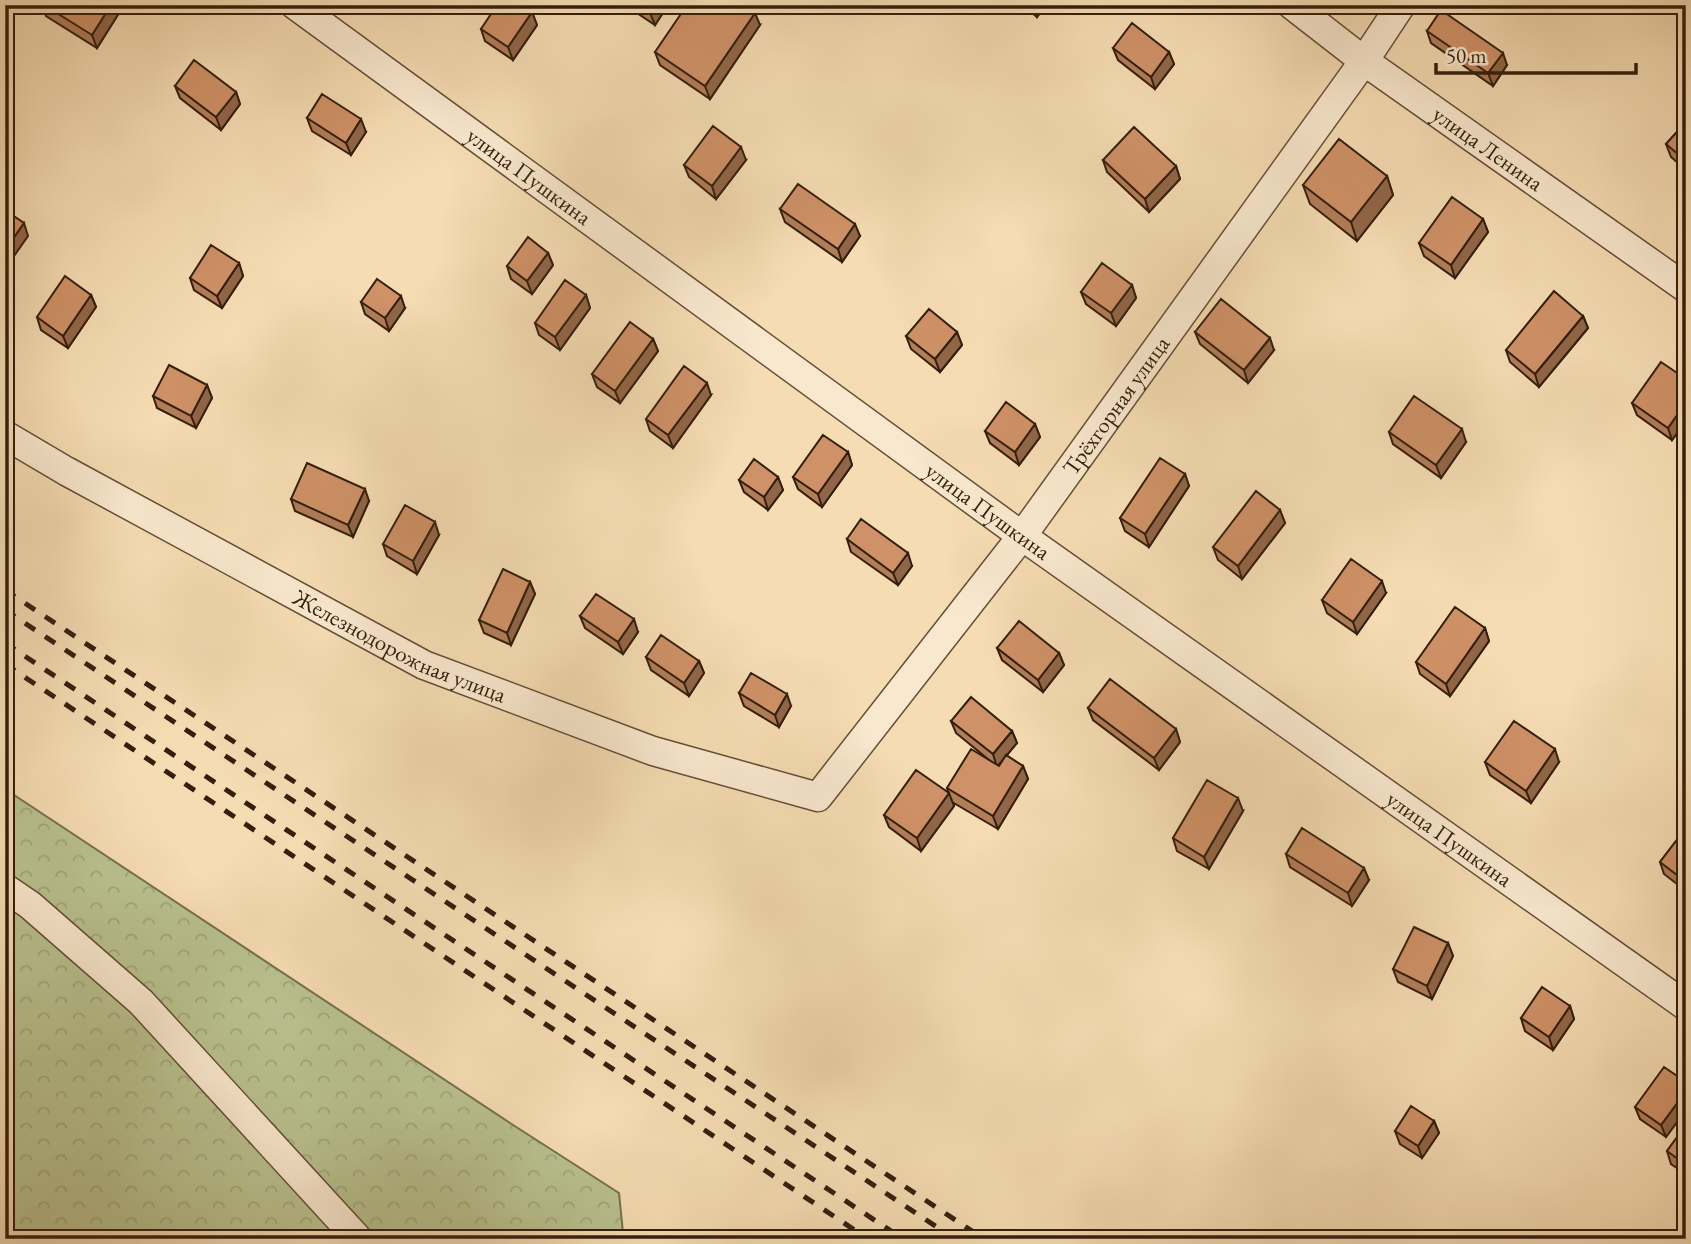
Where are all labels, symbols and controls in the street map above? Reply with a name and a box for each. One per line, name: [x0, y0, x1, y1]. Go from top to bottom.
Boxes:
scale bar: [1436, 32, 1635, 76]
text: 50 m: [1446, 42, 1487, 69]
street label: улица Ленина: [1427, 99, 1550, 198]
street label: улица Пушкина: [461, 120, 598, 232]
street label: Трёхгорная улица: [1056, 329, 1177, 481]
street label: улица Пушкина: [919, 455, 1057, 567]
street label: Железнодорожная улица: [287, 581, 511, 710]
street label: улица Пушкина: [1381, 784, 1519, 894]

